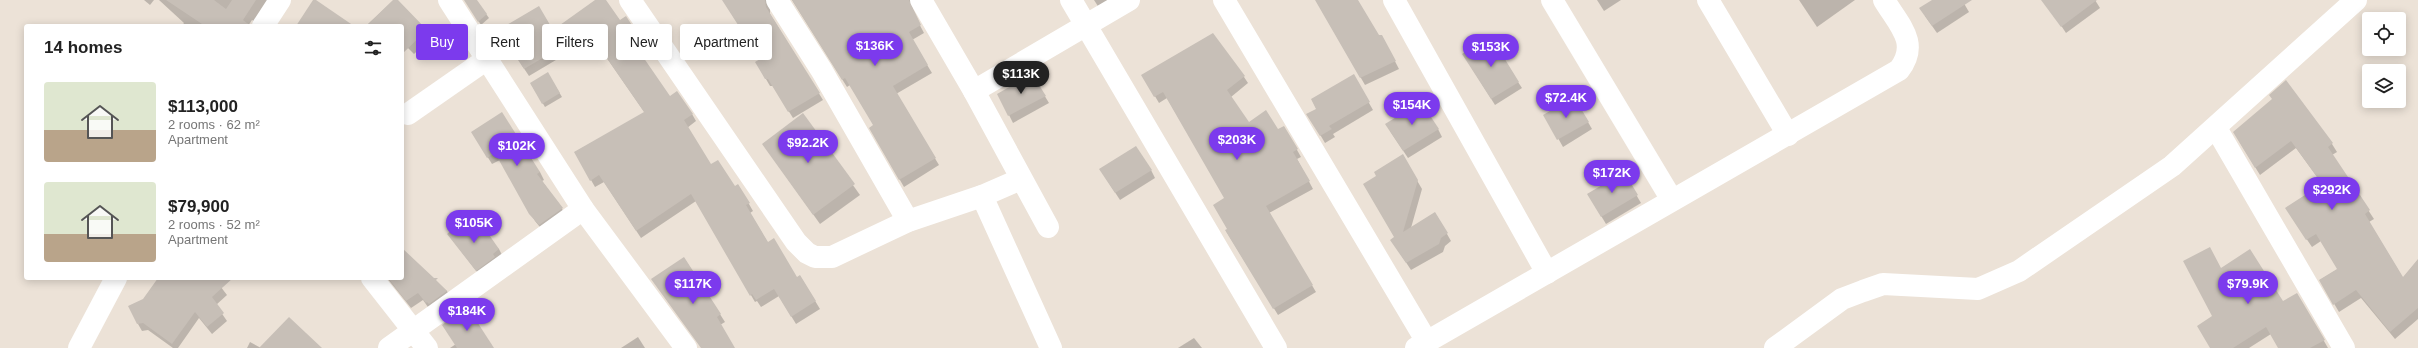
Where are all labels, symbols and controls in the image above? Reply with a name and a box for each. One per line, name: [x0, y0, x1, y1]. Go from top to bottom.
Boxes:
map controls: [2362, 12, 2406, 108]
button: locate: [2362, 12, 2406, 56]
chip: Buy: [416, 24, 468, 60]
chip: Rent: [476, 24, 534, 60]
chip: Filters: [542, 24, 608, 60]
chip: New: [616, 24, 672, 60]
chip: Apartment: [680, 24, 772, 60]
pin: $136K: [847, 33, 903, 67]
pin: $153K: [1463, 34, 1519, 68]
icon: filters: [362, 37, 384, 59]
text: 14 homes: [44, 38, 122, 57]
text: $136K: [856, 38, 894, 53]
text: $153K: [1472, 39, 1510, 54]
pin: $113K: [993, 61, 1049, 95]
button: layers: [2362, 64, 2406, 108]
text: $113K: [1002, 66, 1040, 81]
pin: $72.4K: [1533, 85, 1599, 119]
text: $72.4K: [1545, 90, 1587, 105]
pin: $154K: [1384, 92, 1440, 126]
text: $113,000: [168, 97, 238, 116]
text: $154K: [1393, 97, 1431, 112]
icon: home: [76, 98, 124, 146]
text: 2 rooms · 62 m²: [168, 117, 260, 132]
pin: $203K: [1209, 127, 1265, 161]
pin: $92.2K: [775, 130, 841, 164]
text: Apartment: [168, 132, 228, 147]
text: $203K: [1218, 132, 1256, 147]
pin: $102K: [489, 133, 545, 167]
text: $92.2K: [787, 135, 829, 150]
text: $102K: [498, 138, 536, 153]
pin: $172K: [1584, 160, 1640, 194]
text: $172K: [1593, 165, 1631, 180]
pin: $292K: [2304, 177, 2360, 211]
text: $292K: [2313, 182, 2351, 197]
text: $79,900: [168, 197, 229, 216]
icon: home: [76, 198, 124, 246]
pin: $105K: [446, 210, 502, 244]
text: $105K: [455, 215, 493, 230]
text: 2 rooms · 52 m²: [168, 217, 260, 232]
text: Apartment: [168, 232, 228, 247]
pin: $117K: [665, 271, 721, 305]
pin: $79.9K: [2215, 271, 2281, 305]
text: $117K: [674, 276, 712, 291]
text: $79.9K: [2227, 276, 2269, 291]
pin: $184K: [439, 298, 495, 332]
text: $184K: [448, 303, 486, 318]

